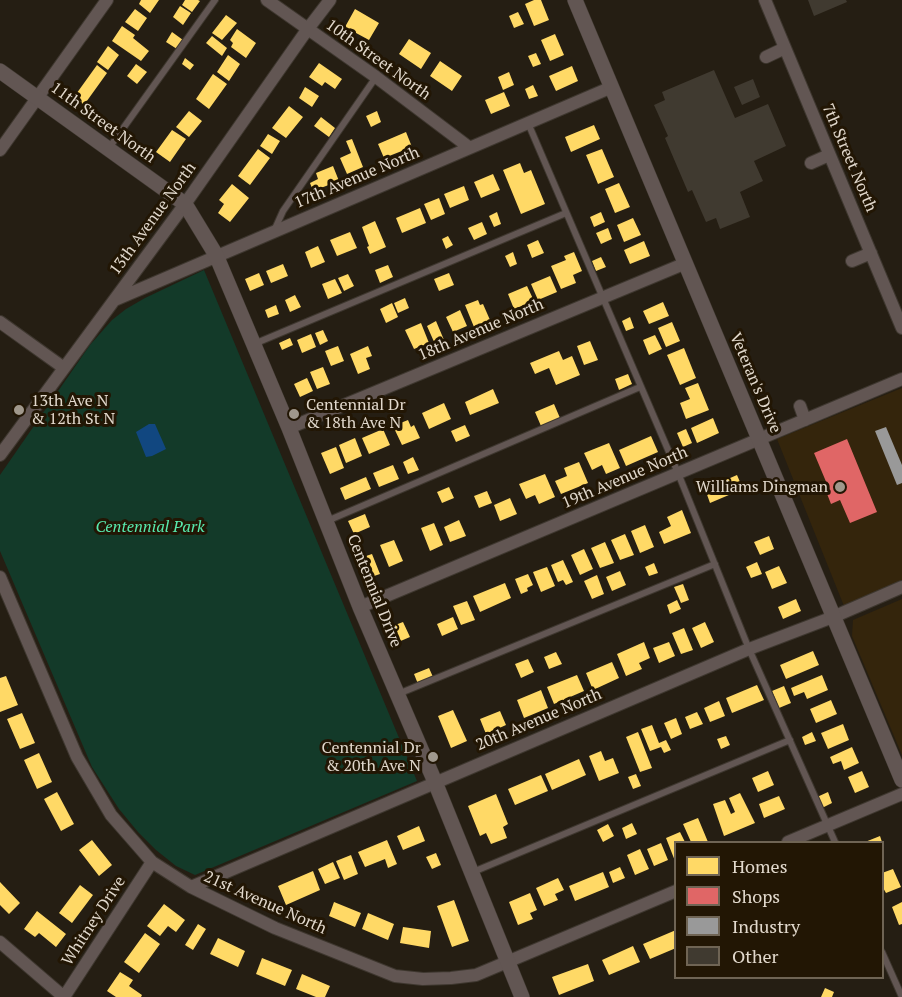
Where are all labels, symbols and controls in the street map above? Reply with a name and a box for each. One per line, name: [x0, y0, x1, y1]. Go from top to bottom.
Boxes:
street label: 10th Street North: [322, 16, 434, 104]
street label: 11th Street North: [47, 79, 159, 167]
street label: 7th Street North: [818, 101, 880, 215]
street label: 17th Avenue North: [292, 143, 422, 213]
street label: 13th Avenue North: [106, 159, 200, 279]
street label: 18th Avenue North: [415, 295, 547, 365]
street label: Veteran's Drive: [725, 330, 785, 436]
place label: 13th Ave N & 12th St N: [31, 391, 115, 429]
place label: Centennial Dr & 18th Ave N: [306, 395, 406, 433]
marker: 13th Ave N & 12th St N: [12, 403, 26, 417]
marker: Centennial Dr & 18th Ave N: [287, 407, 301, 421]
street label: 19th Avenue North: [559, 443, 691, 513]
place label: Williams Dingman: [696, 477, 828, 497]
marker: Williams Dingman: [833, 480, 847, 494]
park label: Centennial Park: [95, 517, 205, 537]
street label: Centennial Drive: [343, 532, 405, 650]
street label: 20th Avenue North: [473, 685, 605, 755]
place label: Centennial Dr & 20th Ave N: [321, 738, 421, 776]
marker: Centennial Dr & 20th Ave N: [426, 750, 440, 764]
legend: [674, 841, 884, 979]
text: Homes: [732, 854, 787, 878]
street label: 21st Avenue North: [201, 867, 329, 939]
street label: Whitney Drive: [58, 873, 130, 969]
text: Shops: [732, 884, 780, 908]
text: Industry: [732, 914, 800, 938]
text: Other: [732, 944, 779, 968]

